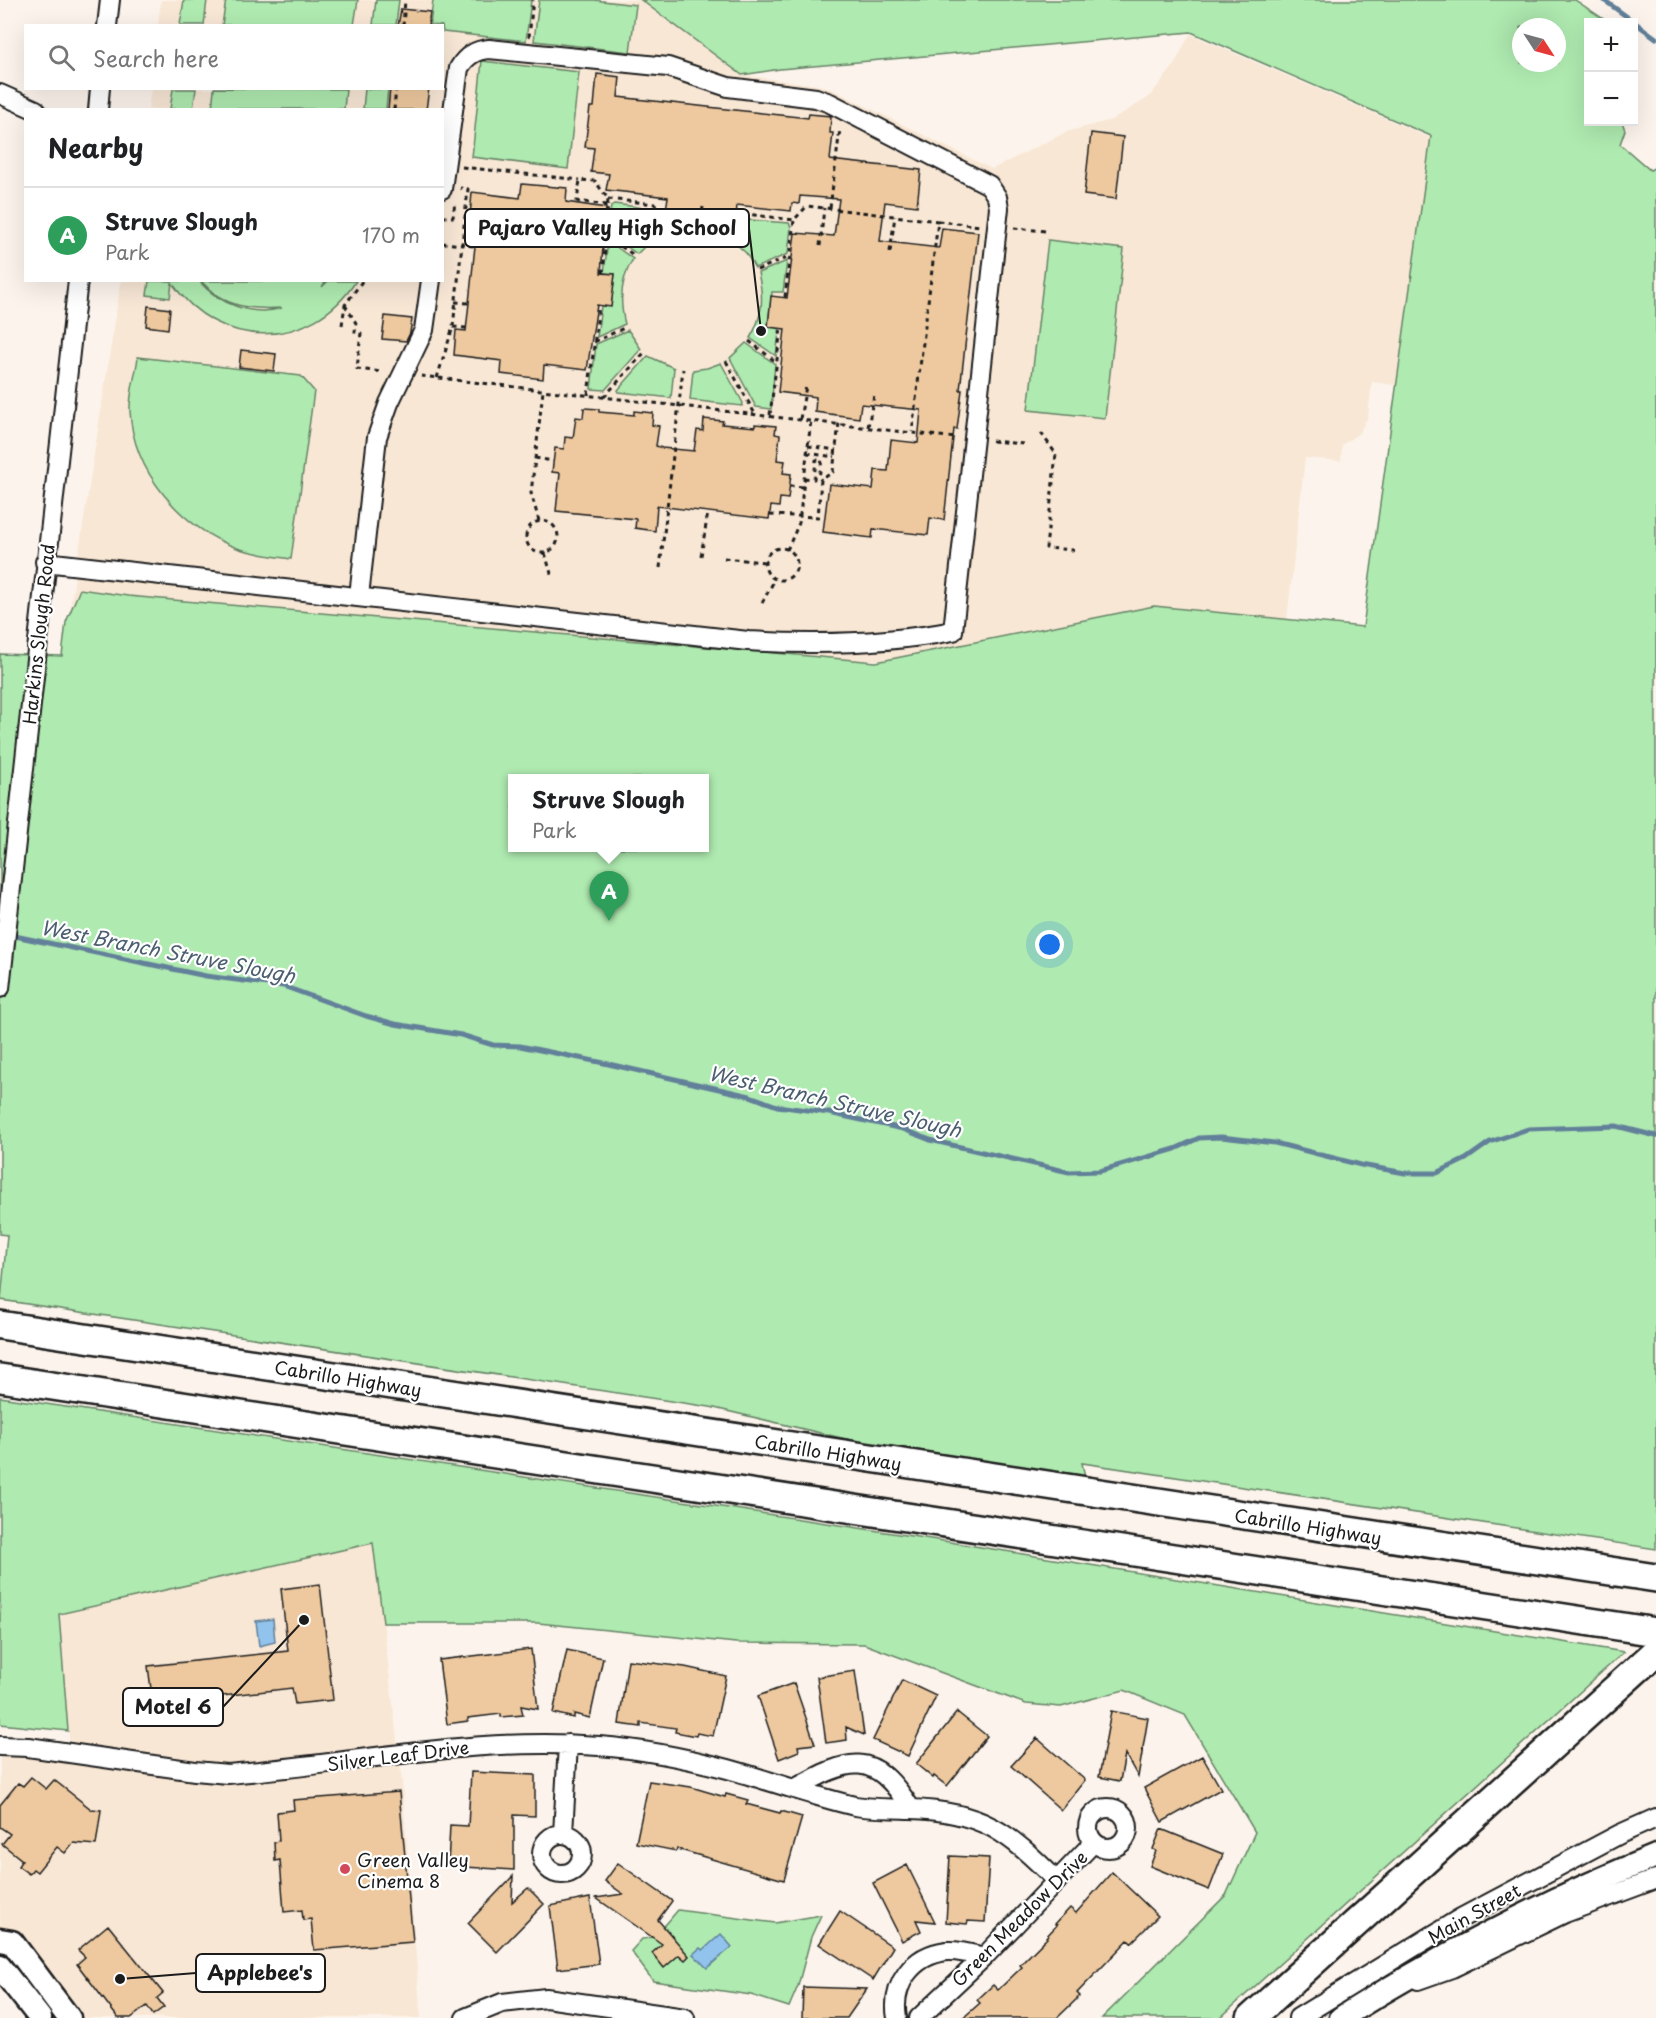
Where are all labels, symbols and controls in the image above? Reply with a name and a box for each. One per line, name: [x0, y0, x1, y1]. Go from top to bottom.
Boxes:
north arrow: [1512, 18, 1566, 72]
map controls: [1584, 18, 1638, 126]
button: +: [1584, 18, 1638, 72]
search box: [24, 24, 444, 90]
icon: search: [45, 41, 78, 74]
text: Search here: [93, 41, 219, 74]
button: −: [1584, 72, 1638, 126]
text: Nearby: [48, 128, 143, 167]
text: Struve Slough: [105, 204, 258, 237]
callout: Pajaro Valley High School: [465, 209, 749, 247]
text: Pajaro Valley High School: [478, 212, 736, 242]
text: A: [60, 220, 75, 250]
text: 170 m: [362, 220, 420, 250]
text: Park: [105, 237, 150, 267]
street label: Harkins Slough Road: [15, 542, 61, 726]
popup: [508, 774, 709, 852]
text: Struve Slough: [532, 782, 685, 815]
text: Park: [532, 815, 577, 845]
pin: A: [590, 872, 628, 921]
water label: West Branch Struve Slough: [38, 912, 299, 991]
your location: [1035, 930, 1064, 959]
water label: West Branch Struve Slough: [706, 1057, 965, 1145]
street label: Cabrillo Highway: [273, 1353, 423, 1403]
street label: Cabrillo Highway: [753, 1427, 903, 1477]
street label: Cabrillo Highway: [1233, 1501, 1383, 1551]
callout: Motel 6: [123, 1688, 223, 1726]
text: Motel 6: [135, 1691, 211, 1721]
street label: Silver Leaf Drive: [326, 1733, 470, 1777]
street label: Green Meadow Drive: [945, 1844, 1093, 1992]
place label: Green Valley Cinema 8: [357, 1846, 469, 1894]
marker: Green Valley Cinema 8: [338, 1862, 352, 1876]
street label: Main Street: [1423, 1876, 1525, 1950]
callout: Applebee's: [196, 1954, 325, 1992]
text: Applebee's: [207, 1957, 313, 1987]

